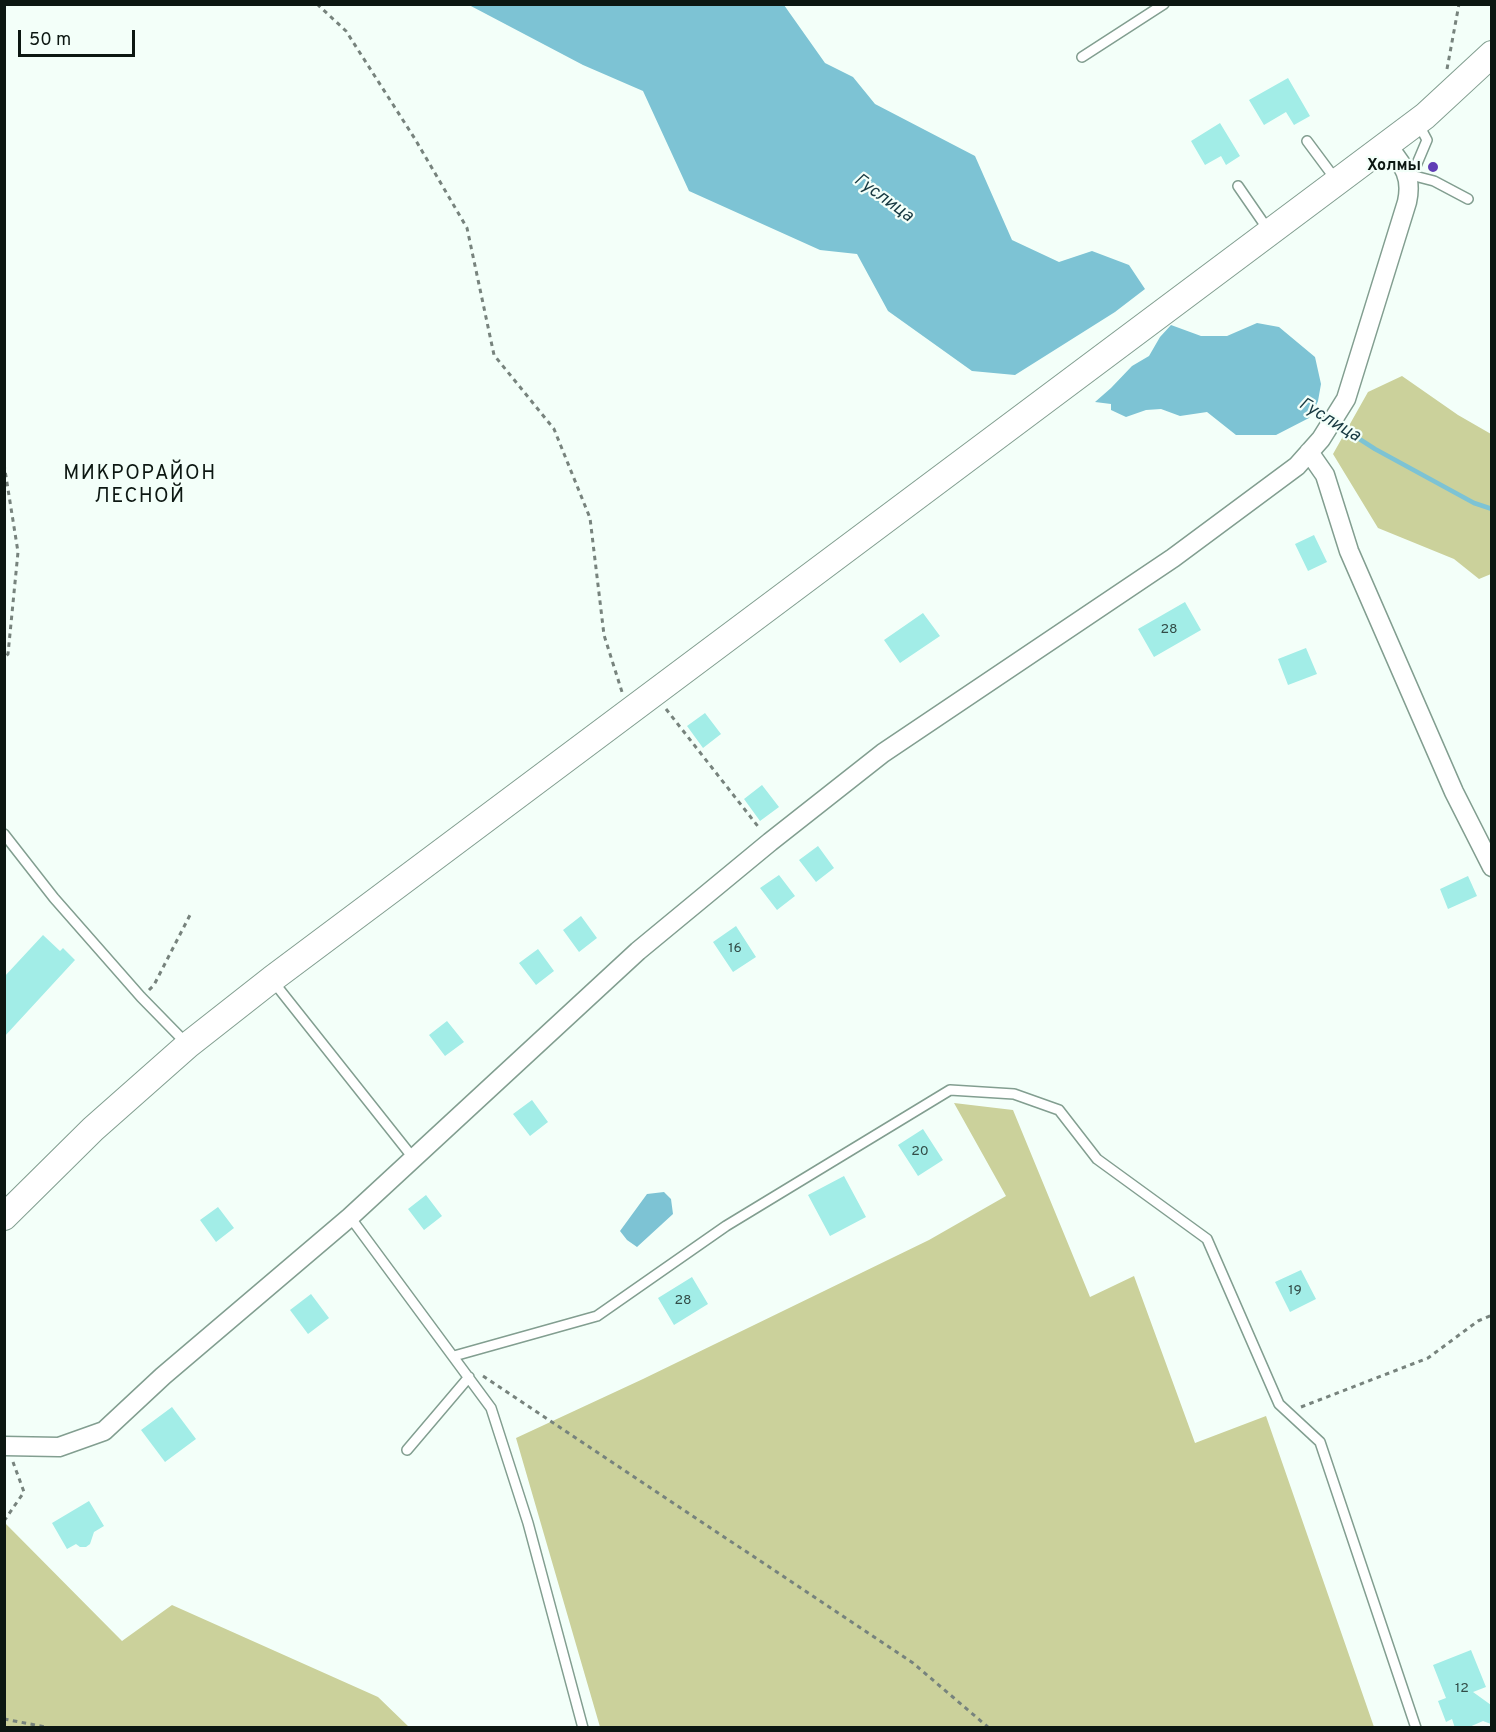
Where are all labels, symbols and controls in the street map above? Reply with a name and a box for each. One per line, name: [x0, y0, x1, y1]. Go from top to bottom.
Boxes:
scale bar: [21, 18, 138, 56]
text: 50 m: [29, 29, 71, 52]
place label: Холмы: [1367, 157, 1421, 177]
marker: Холмы: [1426, 160, 1440, 174]
water label: Гуслица: [849, 170, 917, 228]
water label: Гуслица: [1294, 394, 1364, 448]
district label: МИКРОРАЙОН ЛЕСНОЙ: [63, 463, 217, 510]
house number: 28: [1160, 622, 1178, 638]
house number: 16: [728, 941, 742, 957]
house number: 20: [911, 1144, 929, 1160]
house number: 19: [1288, 1283, 1302, 1299]
house number: 28: [674, 1293, 692, 1309]
house number: 12: [1455, 1681, 1469, 1697]

